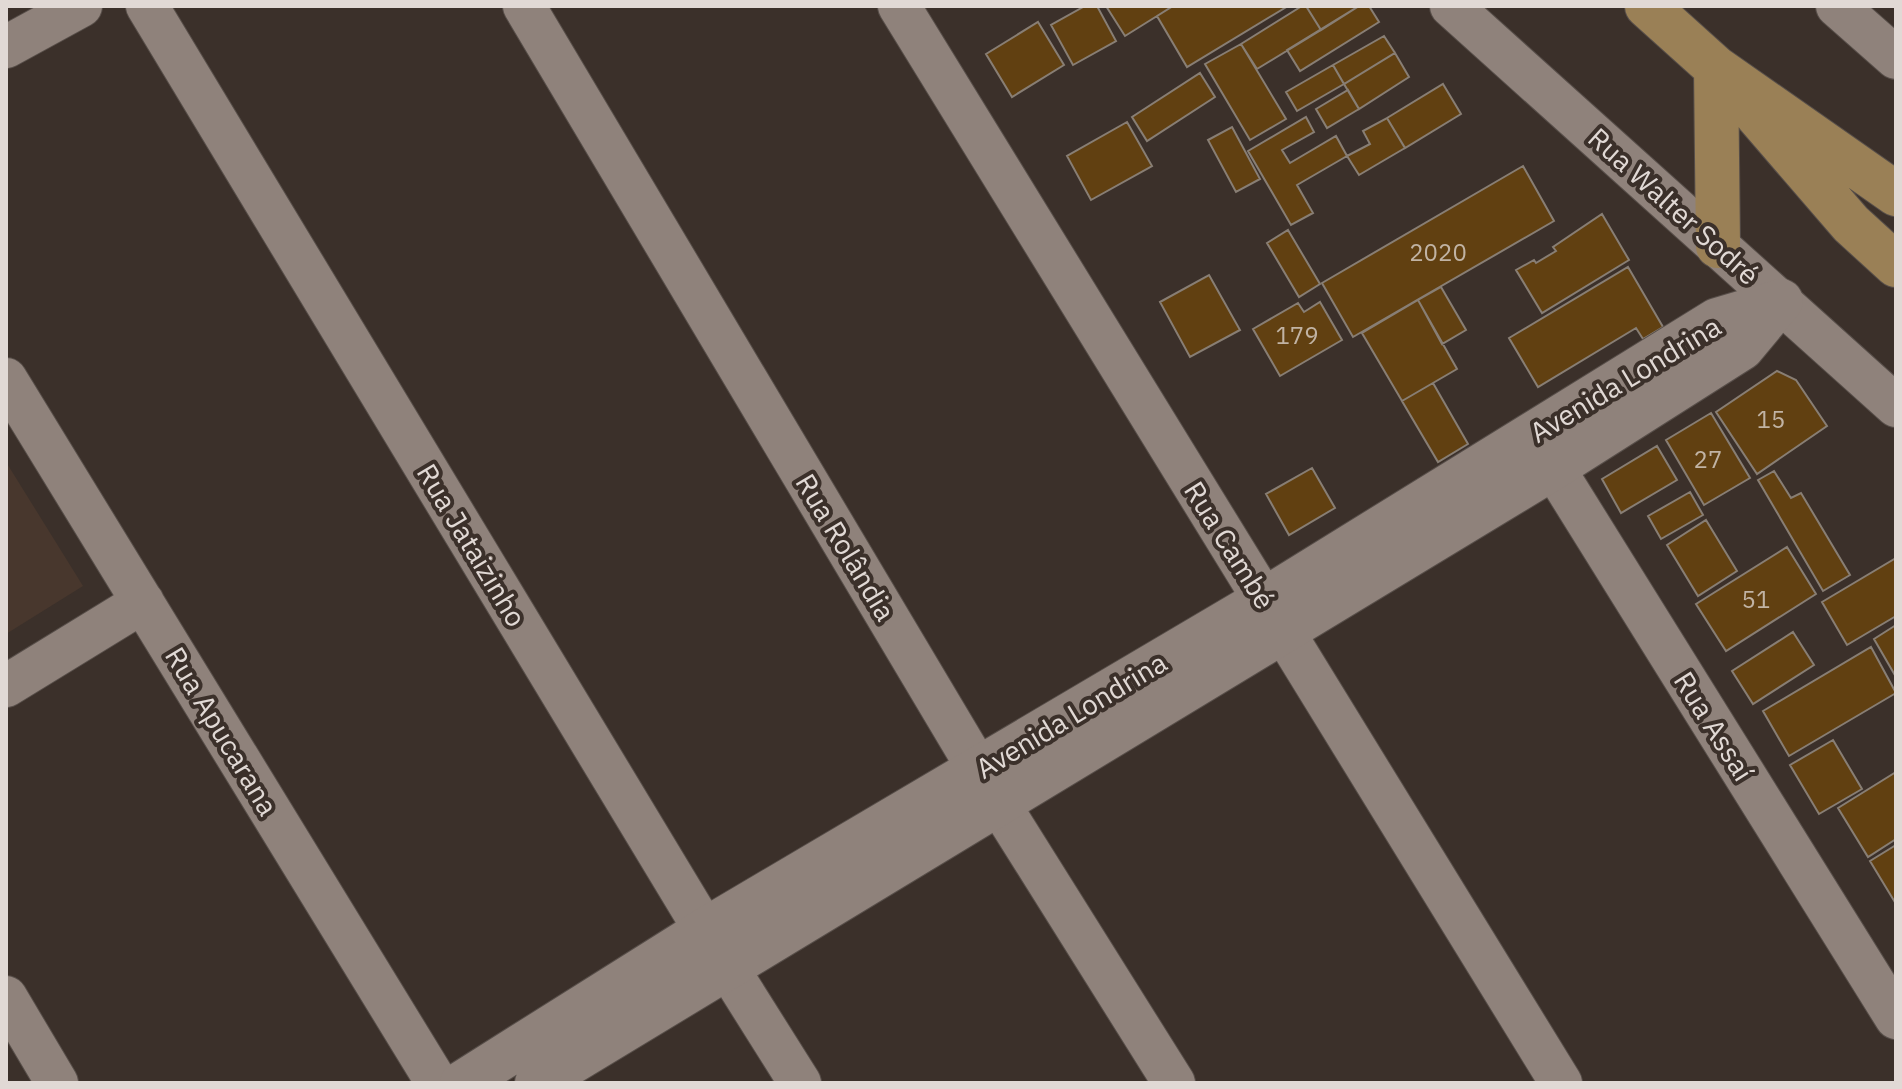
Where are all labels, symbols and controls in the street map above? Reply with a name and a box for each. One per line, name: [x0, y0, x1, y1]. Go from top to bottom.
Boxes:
street label: Rua Walter Sodré: [1581, 119, 1767, 293]
house number: 2020: [1409, 236, 1467, 268]
street label: Avenida Londrina: [1523, 307, 1727, 451]
house number: 179: [1275, 319, 1319, 351]
house number: 15: [1757, 403, 1785, 435]
house number: 27: [1694, 443, 1722, 475]
street label: Rua Jataizinho: [409, 457, 535, 633]
street label: Rua Rolândia: [788, 467, 904, 627]
street label: Rua Cambé: [1176, 474, 1284, 616]
house number: 51: [1742, 583, 1770, 615]
street label: Rua Apucarana: [157, 640, 287, 822]
street label: Avenida Londrina: [969, 643, 1173, 787]
street label: Rua Assaí: [1666, 664, 1762, 788]

